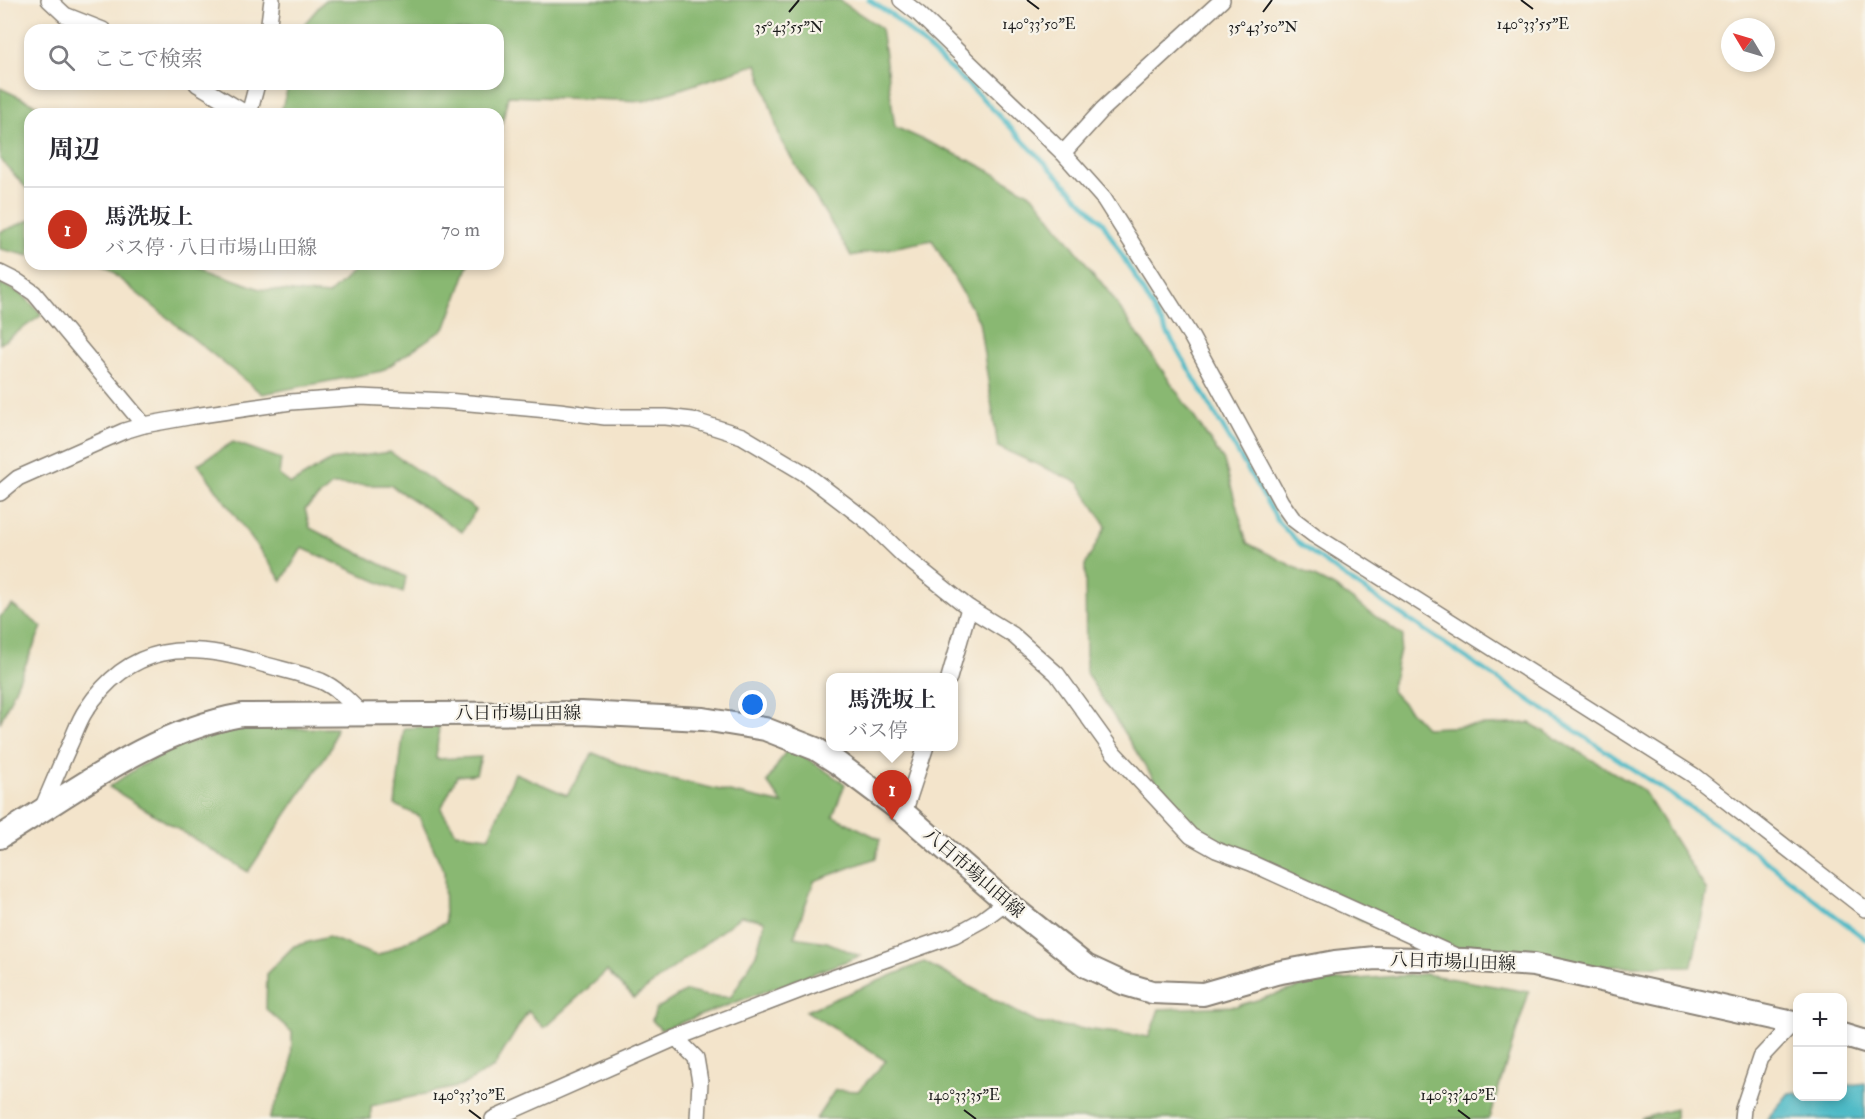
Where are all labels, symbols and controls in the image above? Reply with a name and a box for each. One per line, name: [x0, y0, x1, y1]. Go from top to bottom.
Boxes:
text: 140°33'50"E: [1002, 15, 1076, 34]
text: 140°33'55"E: [1497, 15, 1569, 34]
text: 35°43'55"N: [755, 18, 824, 37]
text: 35°43'50"N: [1228, 18, 1298, 37]
north arrow: [1721, 18, 1775, 72]
search box: [24, 24, 504, 90]
icon: search: [45, 41, 78, 74]
text: ここで検索: [93, 45, 203, 73]
text: 周辺: [48, 134, 100, 166]
text: 馬洗坂上: [105, 203, 193, 231]
text: 1: [64, 217, 71, 242]
text: 70 m: [441, 217, 480, 242]
text: バス停 · 八日市場山田線: [105, 235, 317, 260]
popup: [826, 673, 958, 751]
text: 馬洗坂上: [848, 686, 936, 714]
your location: [738, 690, 767, 719]
street label: 八日市場山田線: [455, 702, 581, 725]
text: バス停: [848, 718, 908, 743]
pin: 1: [872, 770, 912, 820]
street label: 八日市場山田線: [919, 823, 1029, 923]
street label: 八日市場山田線: [1390, 948, 1516, 976]
map controls: [1793, 993, 1847, 1101]
button: +: [1793, 993, 1847, 1047]
button: −: [1793, 1047, 1847, 1101]
text: 140°33'30"E: [433, 1086, 505, 1105]
text: 140°33'35"E: [928, 1086, 1000, 1105]
text: 140°33'40"E: [1421, 1086, 1496, 1105]

